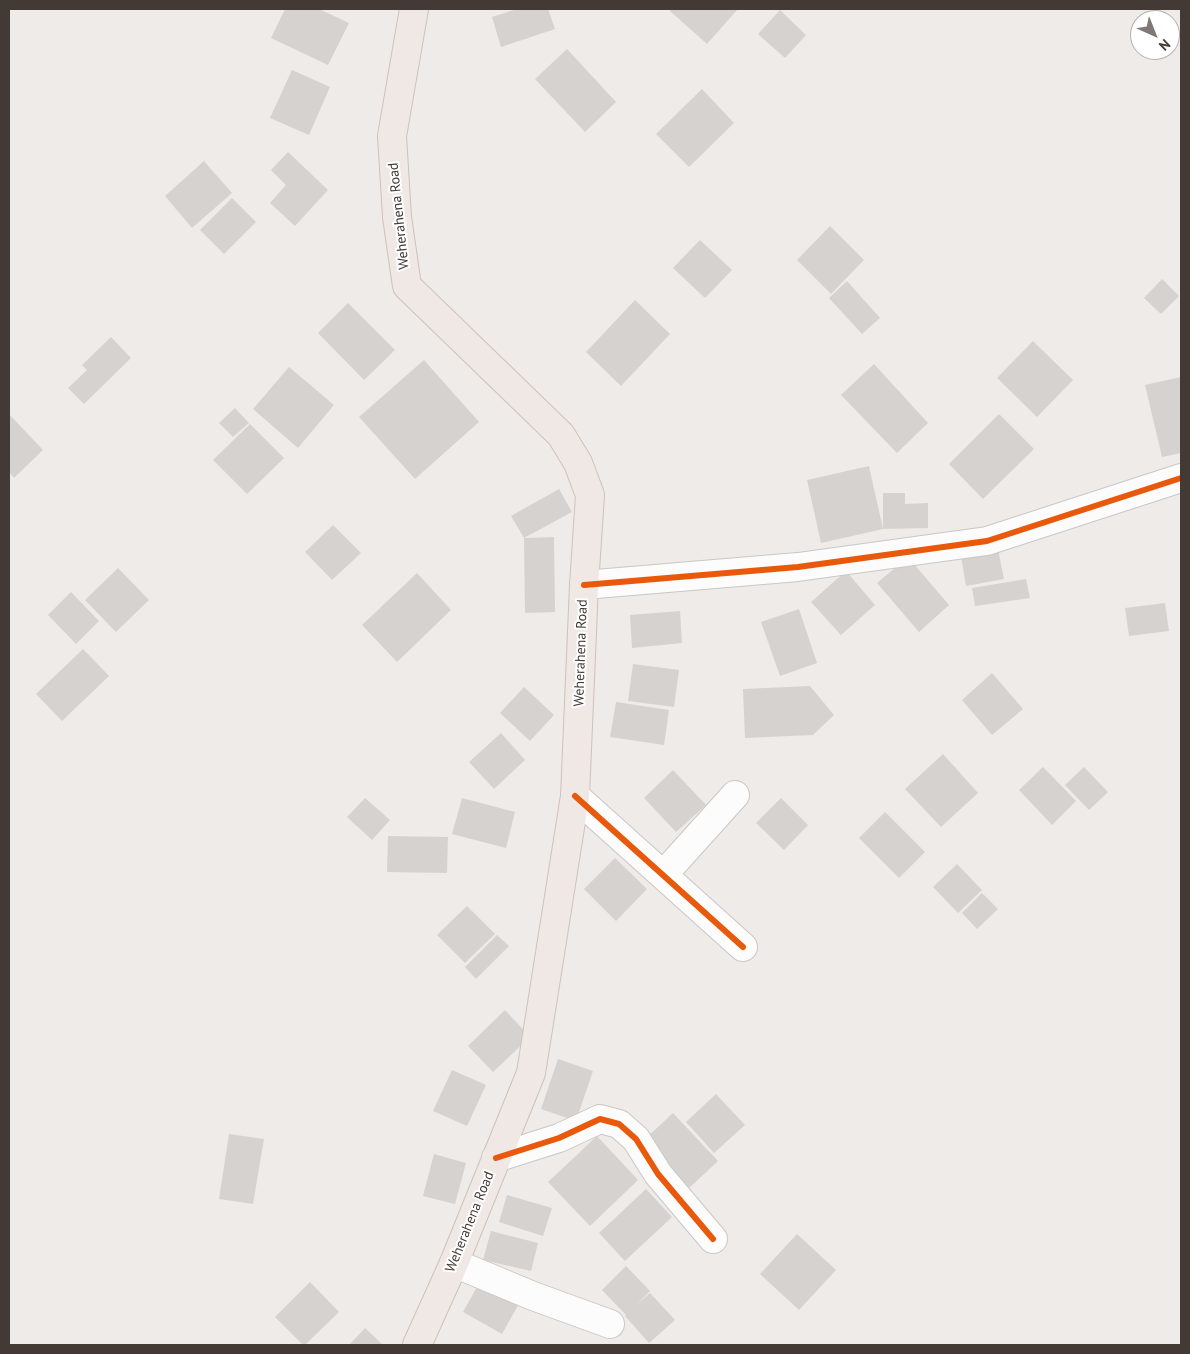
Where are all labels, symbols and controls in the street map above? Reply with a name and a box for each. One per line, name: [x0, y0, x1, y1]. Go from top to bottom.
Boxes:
north arrow: [1130, 10, 1180, 60]
text: N: [1155, 35, 1174, 55]
street label: Weherahena Road: [385, 162, 413, 270]
street label: Weherahena Road: [571, 599, 591, 707]
street label: Weherahena Road: [442, 1169, 498, 1275]

